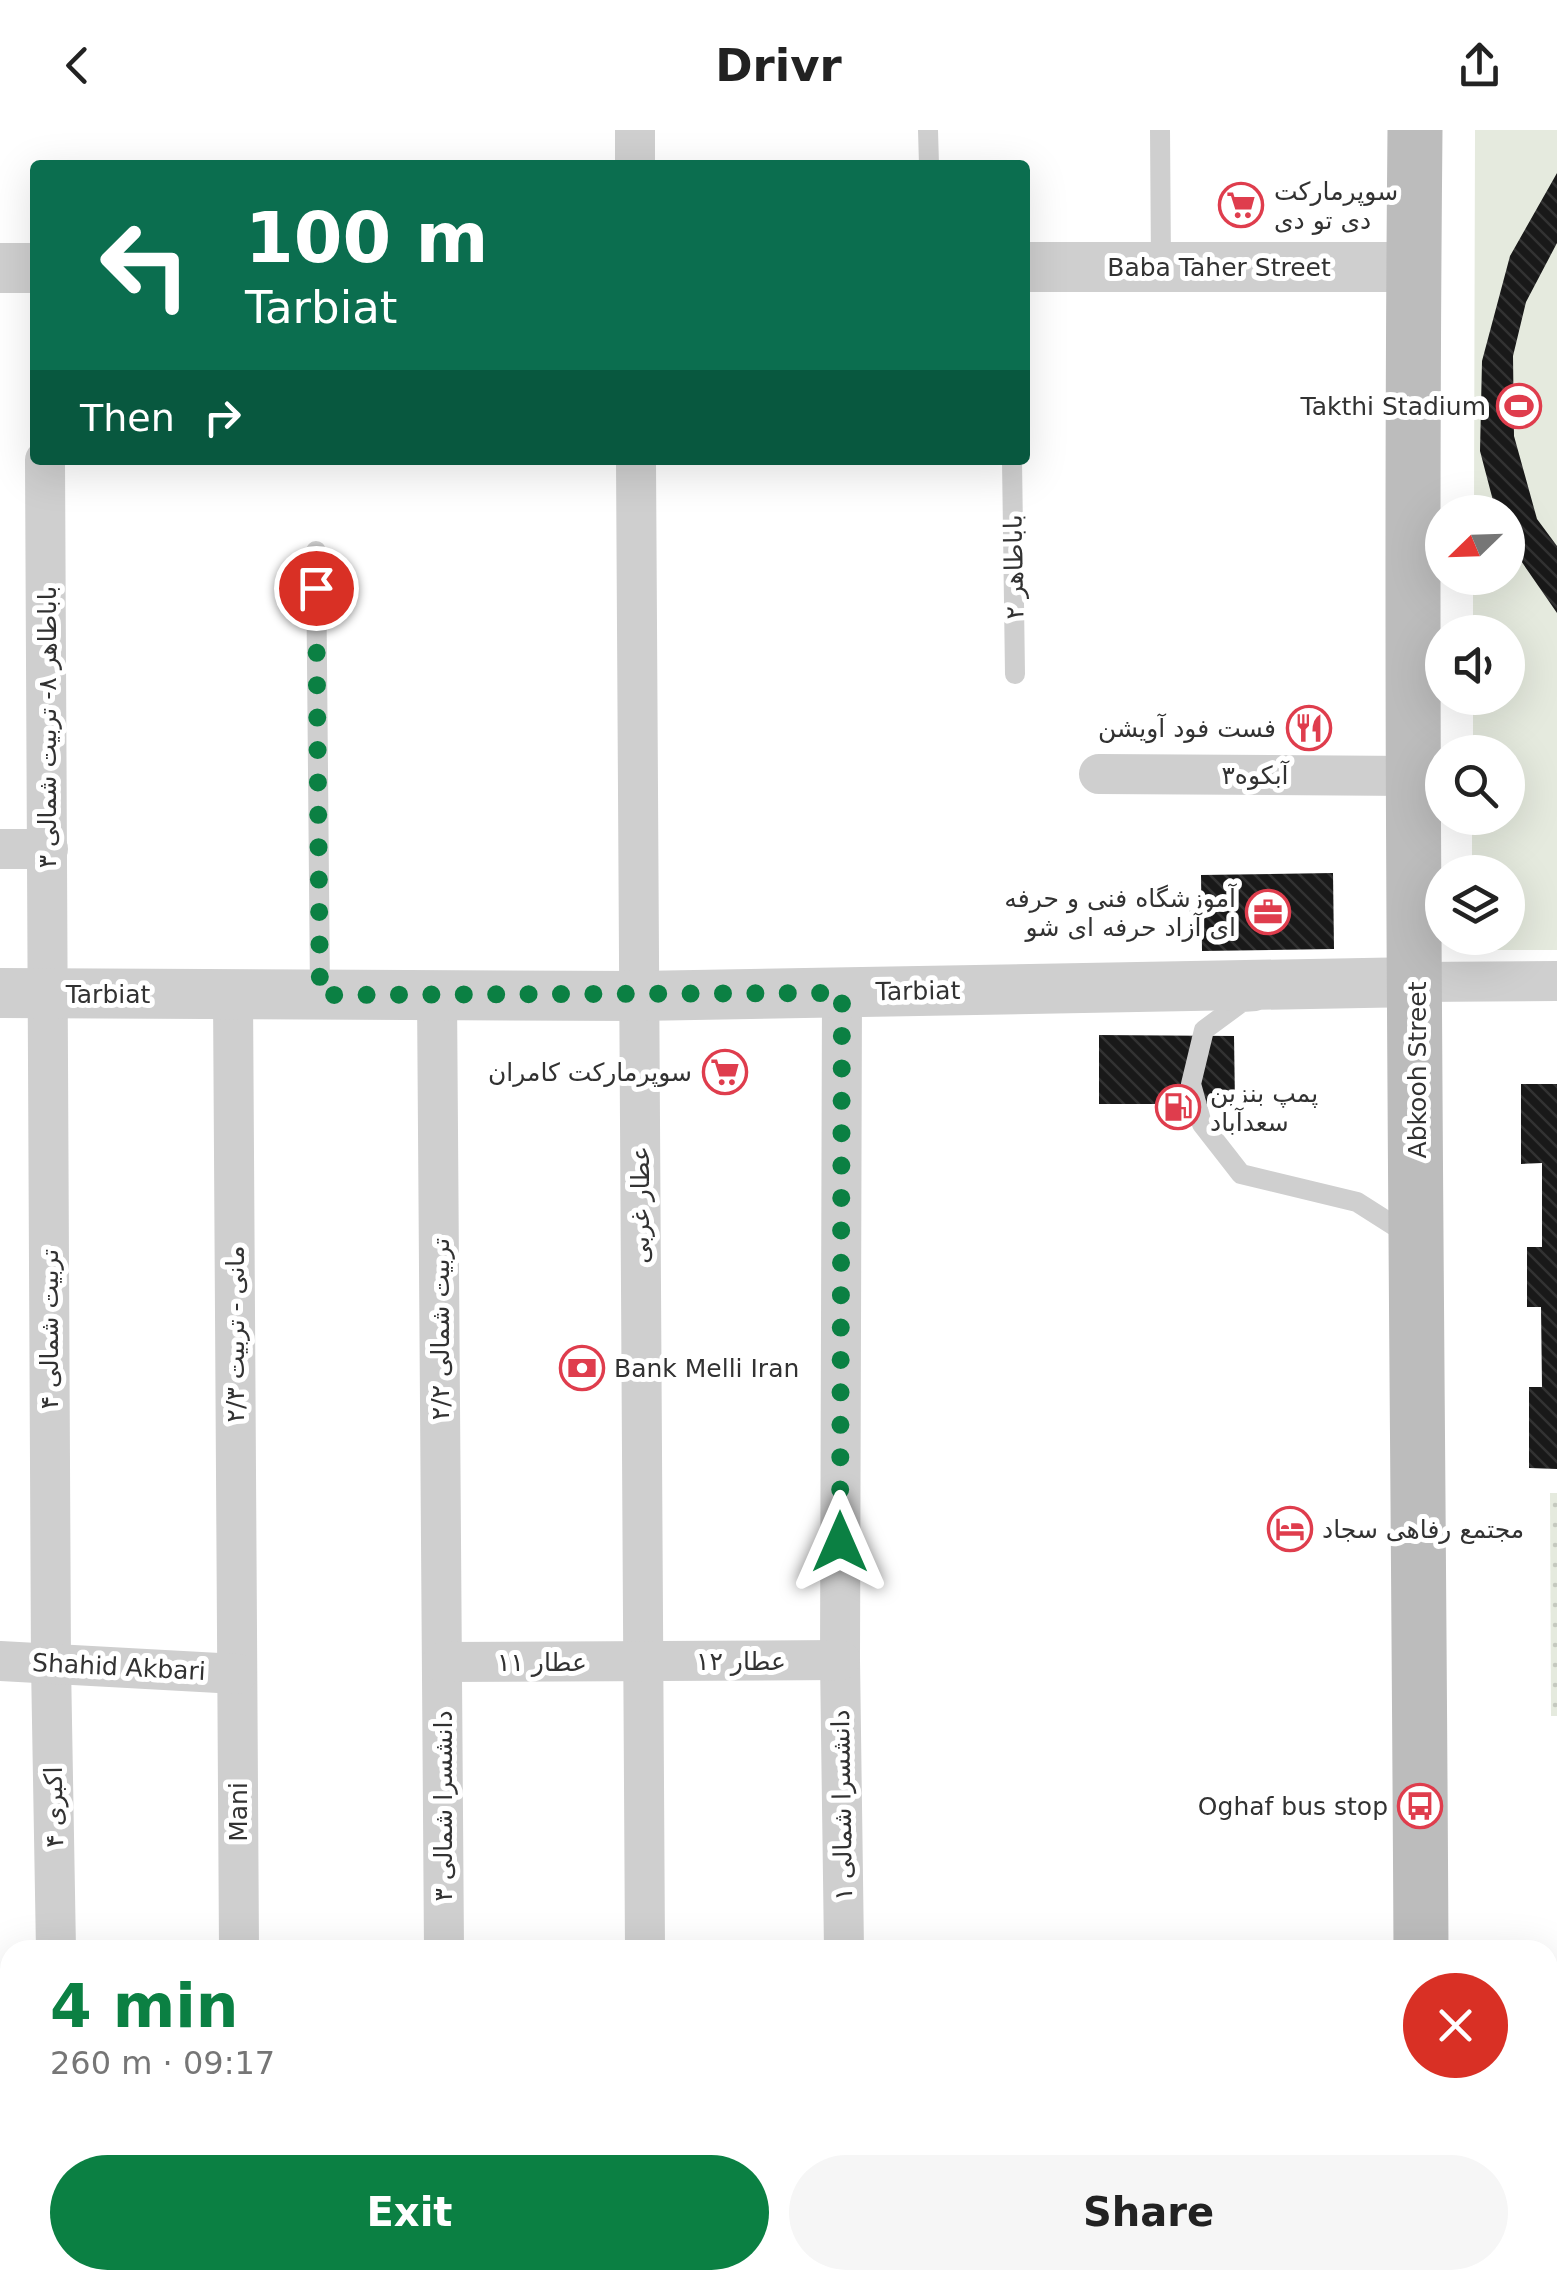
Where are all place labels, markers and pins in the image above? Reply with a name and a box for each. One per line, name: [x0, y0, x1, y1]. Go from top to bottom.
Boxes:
place label: سوپرمارکت دی تو دی: [1274, 177, 1398, 235]
supermarket icon: سوپرمارکت دی تو دی: [1218, 182, 1264, 228]
sports icon: Takthi Stadium: [1496, 383, 1542, 429]
place label: Takthi Stadium: [1300, 392, 1486, 421]
pin: [274, 546, 359, 631]
restaurant icon: فست فود آویشن: [1286, 705, 1332, 751]
place label: فست فود آویشن: [1098, 713, 1276, 744]
place label: آموزشگاه فنی و حرفه ای آزاد حرفه ای شو: [1004, 883, 1237, 942]
office icon: آموزشگاه فنی و حرفه ای آزاد حرفه ای شو: [1245, 889, 1291, 935]
supermarket icon: سوپرمارکت کامران: [702, 1049, 748, 1095]
place label: سوپرمارکت کامران: [488, 1058, 692, 1087]
place label: پمپ بنزین سعدآباد: [1210, 1079, 1318, 1137]
fuel station icon: پمپ بنزین سعدآباد: [1155, 1084, 1201, 1130]
bank icon: Bank Melli Iran: [559, 1345, 605, 1391]
place label: Bank Melli Iran: [614, 1354, 799, 1383]
hotel icon: مجتمع رفاهی سجاد: [1267, 1506, 1313, 1552]
place label: مجتمع رفاهی سجاد: [1322, 1515, 1524, 1545]
bus stop icon: Oghaf bus stop: [1397, 1783, 1443, 1829]
place label: Oghaf bus stop: [1198, 1792, 1388, 1821]

